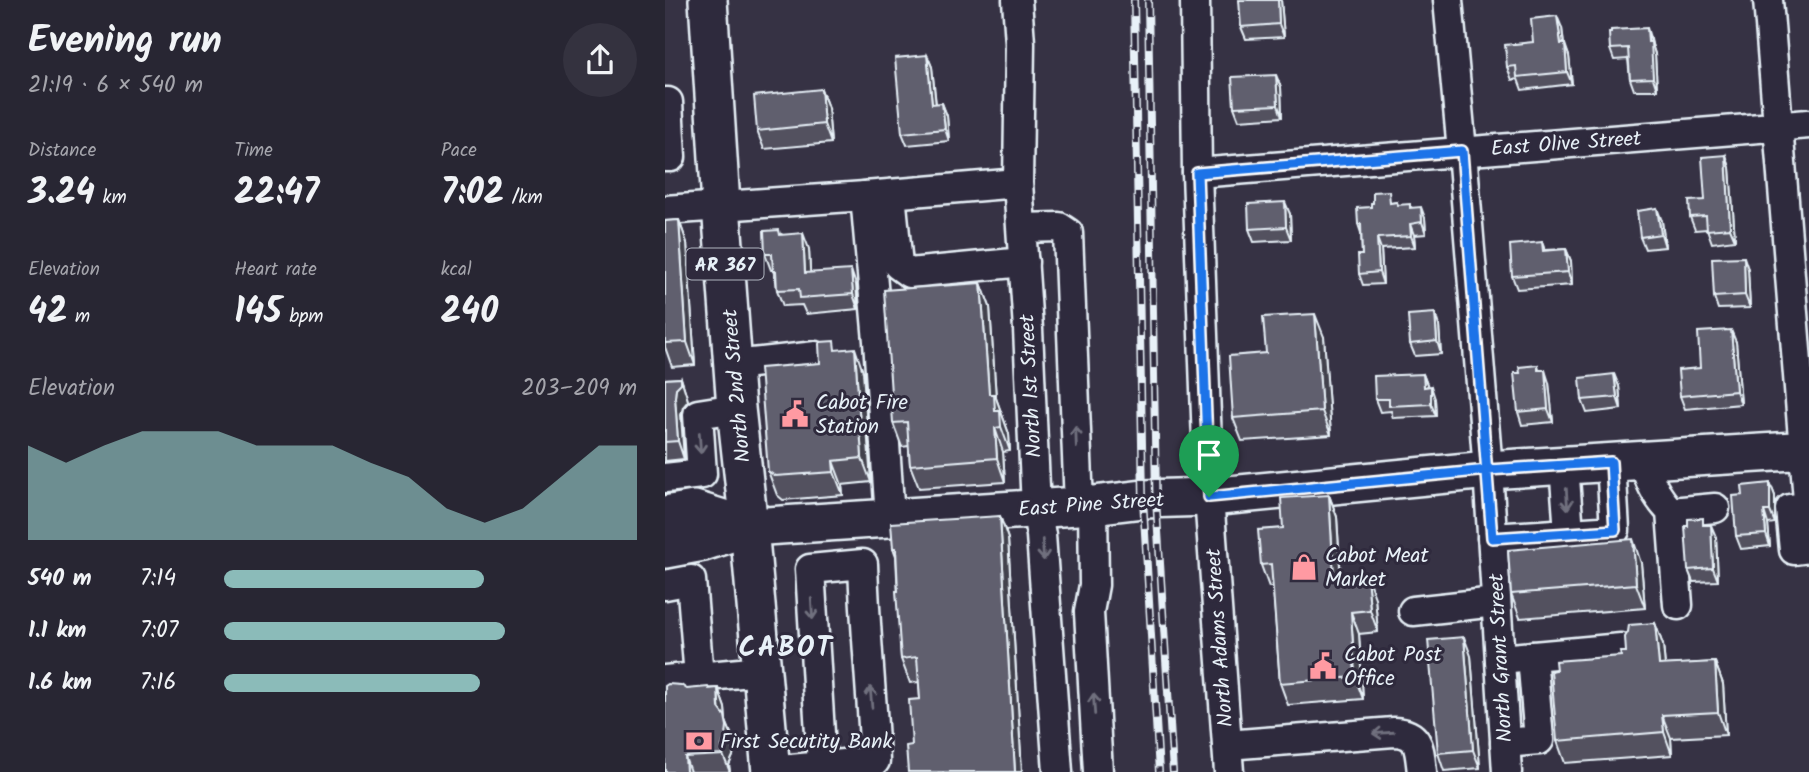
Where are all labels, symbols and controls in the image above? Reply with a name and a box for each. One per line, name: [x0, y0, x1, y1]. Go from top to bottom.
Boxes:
text: Evening run: [28, 12, 222, 72]
button: share: [563, 23, 637, 97]
text: 21:19 · 6 × 540 m: [28, 68, 203, 104]
street label: East Olive Street: [1490, 123, 1643, 166]
text: Distance: [28, 136, 96, 166]
text: Time: [234, 136, 273, 166]
text: Pace: [441, 136, 477, 166]
text: 3.24: [28, 166, 95, 222]
text: 22:47: [234, 166, 319, 222]
text: 7:02: [441, 166, 504, 222]
text: km: [95, 183, 127, 213]
text: /km: [504, 183, 543, 213]
road number: AR 367: [687, 248, 763, 280]
text: Elevation: [28, 255, 100, 285]
text: Heart rate: [234, 255, 317, 285]
text: kcal: [441, 255, 472, 285]
text: 42: [28, 285, 67, 341]
text: 145: [234, 285, 282, 341]
text: 240: [441, 285, 498, 341]
text: m: [67, 302, 90, 332]
text: bpm: [282, 302, 324, 332]
street label: North 2nd Street: [714, 307, 761, 464]
street label: North 1st Street: [1011, 312, 1052, 459]
text: Elevation: [28, 371, 115, 407]
text: 203–209 m: [521, 371, 637, 407]
place label: Cabot Fire Station: [816, 387, 908, 444]
public building icon: Cabot Fire Station: [780, 399, 810, 429]
one-way arrow: [1070, 425, 1083, 448]
pin: [1179, 425, 1239, 497]
one-way arrow: [694, 431, 707, 454]
icon: arrive: [1190, 436, 1228, 474]
street label: East Pine Street: [1017, 484, 1166, 527]
one-way arrow: [1560, 487, 1573, 510]
one-way arrow: [1036, 538, 1049, 561]
place label: Cabot Meat Market: [1325, 540, 1429, 597]
street label: North Adams Street: [1198, 547, 1243, 728]
shop icon: Cabot Meat Market: [1289, 552, 1319, 582]
text: 540 m: [28, 561, 92, 597]
text: 7:14: [140, 561, 176, 597]
street label: North Grant Street: [1481, 572, 1522, 743]
one-way arrow: [806, 597, 819, 620]
text: 1.1 km: [28, 613, 86, 649]
text: 7:07: [140, 613, 178, 649]
district label: CABOT: [739, 626, 834, 671]
place label: Cabot Post Office: [1344, 639, 1442, 696]
public building icon: Cabot Post Office: [1308, 651, 1338, 681]
text: 1.6 km: [28, 665, 92, 701]
text: 7:16: [140, 665, 176, 701]
one-way arrow: [864, 687, 877, 709]
one-way arrow: [1087, 693, 1100, 716]
bank icon: First Secutity Bank: [684, 726, 714, 756]
place label: First Secutity Bank: [720, 726, 892, 759]
one-way arrow: [1372, 727, 1394, 740]

